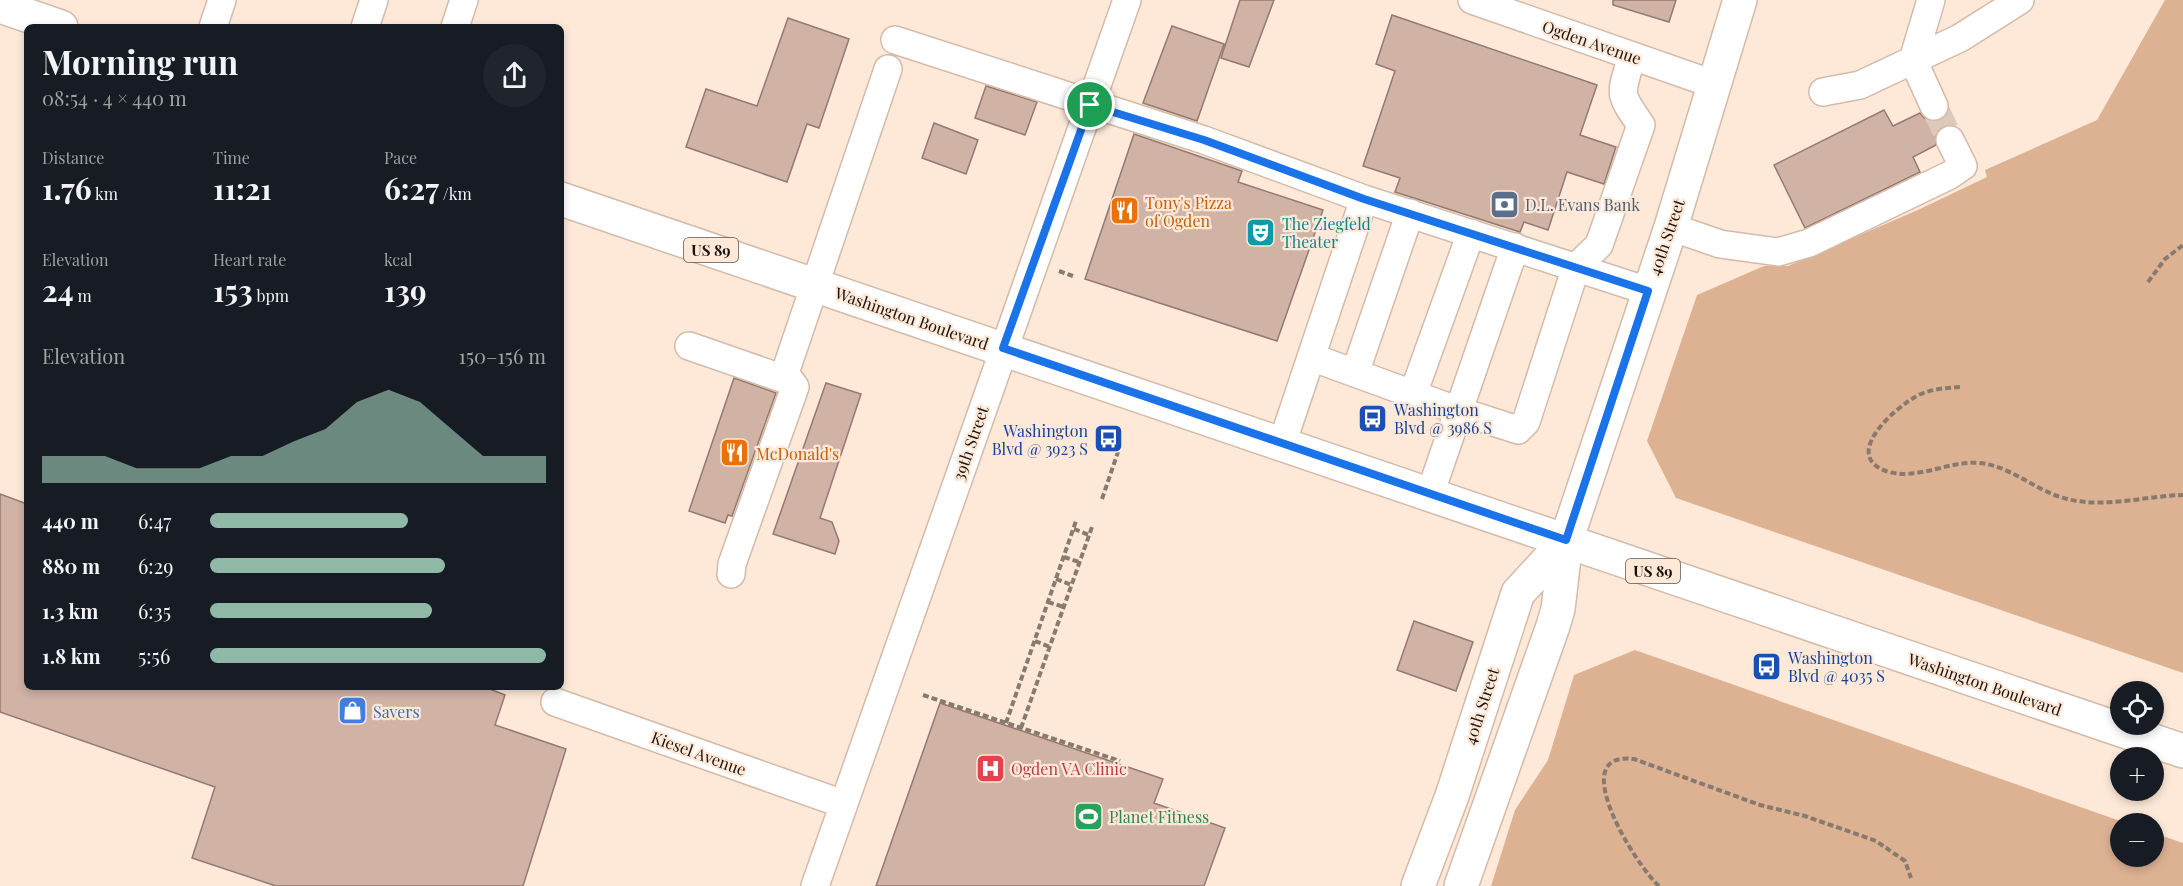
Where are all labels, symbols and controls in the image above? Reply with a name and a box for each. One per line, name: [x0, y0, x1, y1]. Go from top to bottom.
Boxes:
street label: Ogden Avenue: [1540, 15, 1644, 69]
text: Morning run: [42, 39, 238, 83]
button: share: [483, 44, 546, 107]
pin: [1064, 79, 1115, 130]
text: 08:54 · 4 × 440 m: [42, 84, 187, 111]
icon: arrive: [1073, 88, 1106, 121]
text: Distance: [42, 147, 104, 168]
text: Time: [213, 147, 250, 168]
text: Pace: [384, 147, 417, 168]
text: 1.76: [42, 168, 91, 208]
text: 11:21: [213, 168, 272, 208]
text: 6:27: [384, 168, 439, 208]
text: km: [91, 183, 118, 204]
text: /km: [439, 183, 472, 204]
bank icon: D.L. Evans Bank: [1488, 188, 1520, 220]
place label: Tony's Pizza of Ogden: [1145, 192, 1232, 231]
place label: D.L. Evans Bank: [1525, 194, 1640, 215]
restaurant icon: Tony's Pizza of Ogden: [1108, 195, 1140, 227]
street label: 40th Street: [1643, 196, 1689, 278]
place label: The Ziegfeld Theater: [1282, 213, 1371, 252]
theatre icon: The Ziegfeld Theater: [1245, 216, 1277, 248]
road number: US 89: [684, 238, 738, 262]
text: Elevation: [42, 249, 109, 270]
text: Heart rate: [213, 249, 286, 270]
text: kcal: [384, 249, 413, 270]
text: 24: [42, 270, 74, 310]
text: 153: [213, 270, 253, 310]
text: 139: [384, 270, 427, 310]
street label: Washington Boulevard: [832, 282, 992, 354]
text: m: [74, 285, 92, 306]
text: bpm: [253, 285, 289, 306]
text: Elevation: [42, 342, 125, 369]
text: 150–156 m: [459, 342, 546, 369]
place label: Washington Blvd @ 3986 S: [1393, 399, 1492, 438]
bus stop icon: Washington Blvd @ 3986 S: [1357, 402, 1389, 434]
street label: 39th Street: [947, 403, 993, 483]
place label: Washington Blvd @ 3923 S: [992, 420, 1088, 459]
bus stop icon: Washington Blvd @ 3923 S: [1093, 423, 1125, 455]
restaurant icon: McDonald's: [719, 437, 751, 469]
place label: McDonald's: [756, 443, 839, 464]
text: 440 m: [42, 507, 99, 534]
text: 6:47: [138, 507, 171, 534]
text: 880 m: [42, 552, 100, 579]
text: 6:29: [138, 552, 173, 579]
road number: US 89: [1626, 559, 1680, 583]
text: 1.3 km: [42, 597, 98, 624]
text: 6:35: [138, 597, 171, 624]
text: 1.8 km: [42, 642, 101, 669]
text: 5:56: [138, 642, 170, 669]
place label: Washington Blvd @ 4035 S: [1787, 647, 1885, 686]
street label: Washington Boulevard: [1905, 648, 2065, 720]
bus stop icon: Washington Blvd @ 4035 S: [1751, 650, 1783, 682]
street label: 40th Street: [1459, 665, 1503, 747]
map controls: [2110, 681, 2164, 867]
button: locate: [2110, 681, 2164, 735]
shop icon: Savers: [336, 695, 368, 727]
place label: Savers: [373, 701, 420, 722]
street label: Kiesel Avenue: [649, 726, 749, 780]
button: +: [2110, 747, 2164, 801]
hospital icon: Ogden VA Clinic: [974, 752, 1006, 784]
place label: Ogden VA Clinic: [1011, 758, 1127, 779]
sports icon: Planet Fitness: [1072, 800, 1104, 832]
place label: Planet Fitness: [1109, 806, 1209, 827]
button: −: [2110, 813, 2164, 867]

